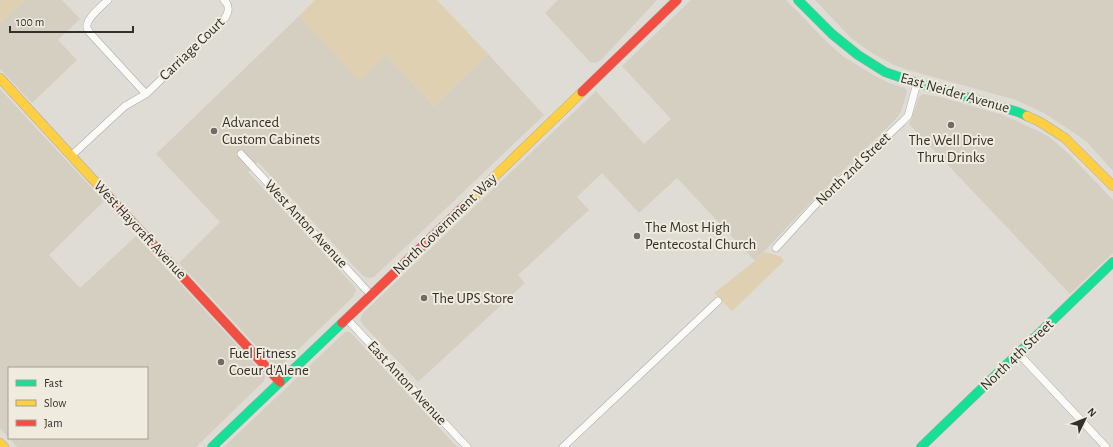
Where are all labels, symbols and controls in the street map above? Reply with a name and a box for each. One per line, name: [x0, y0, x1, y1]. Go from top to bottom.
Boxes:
scale bar: [10, 8, 133, 34]
street label: Carriage Court: [157, 14, 227, 83]
text: 100 m: [16, 16, 44, 28]
street label: East Neider Avenue: [899, 70, 1011, 116]
place label: Advanced Custom Cabinets: [222, 115, 320, 147]
marker: The Well Drive Thru Drinks: [946, 120, 956, 130]
marker: Advanced Custom Cabinets: [209, 126, 219, 136]
street label: North 2nd Street: [813, 130, 893, 208]
place label: The Well Drive Thru Drinks: [908, 133, 994, 165]
street label: North Government Way: [390, 170, 500, 277]
street label: West Anton Avenue: [261, 177, 351, 271]
street label: West Haycraft Avenue: [91, 178, 189, 282]
place label: The Most High Pentecostal Church: [645, 220, 756, 252]
marker: The Most High Pentecostal Church: [632, 231, 642, 241]
place label: The UPS Store: [432, 291, 514, 306]
marker: The UPS Store: [419, 293, 429, 303]
street label: North 4th Street: [978, 317, 1056, 393]
street label: East Anton Avenue: [364, 338, 450, 428]
place label: Fuel Fitness Coeur d'Alene: [229, 346, 309, 378]
marker: Fuel Fitness Coeur d'Alene: [216, 357, 226, 367]
legend: [8, 367, 148, 439]
text: Fast: [44, 377, 63, 389]
text: Slow: [44, 397, 66, 409]
north arrow: [1065, 399, 1105, 439]
text: N: [1085, 406, 1099, 419]
text: Jam: [44, 417, 63, 429]

